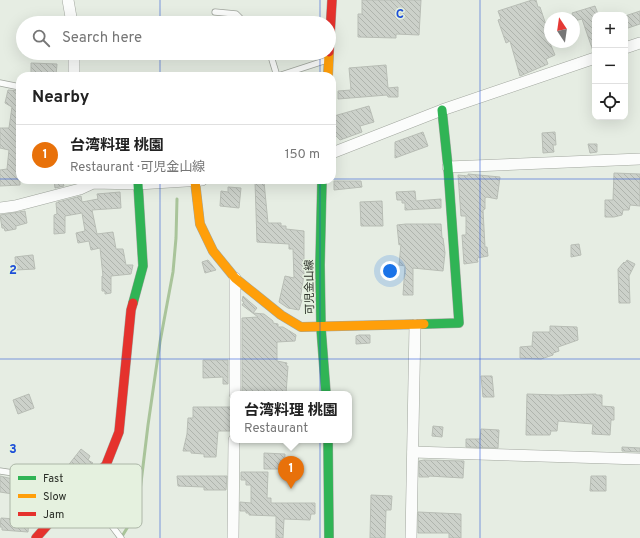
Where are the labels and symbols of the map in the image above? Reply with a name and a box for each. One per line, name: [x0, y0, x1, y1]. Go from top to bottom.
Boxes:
text: C: [396, 7, 404, 23]
north arrow: [544, 12, 580, 48]
street label: 可児金山線: [303, 259, 317, 315]
your location: [380, 261, 400, 281]
text: 2: [9, 263, 17, 279]
text: 3: [9, 442, 17, 458]
pin: 1: [278, 456, 304, 489]
legend: [10, 464, 142, 528]
text: Fast: [43, 472, 63, 486]
text: Slow: [43, 490, 66, 504]
text: Jam: [43, 508, 64, 522]

